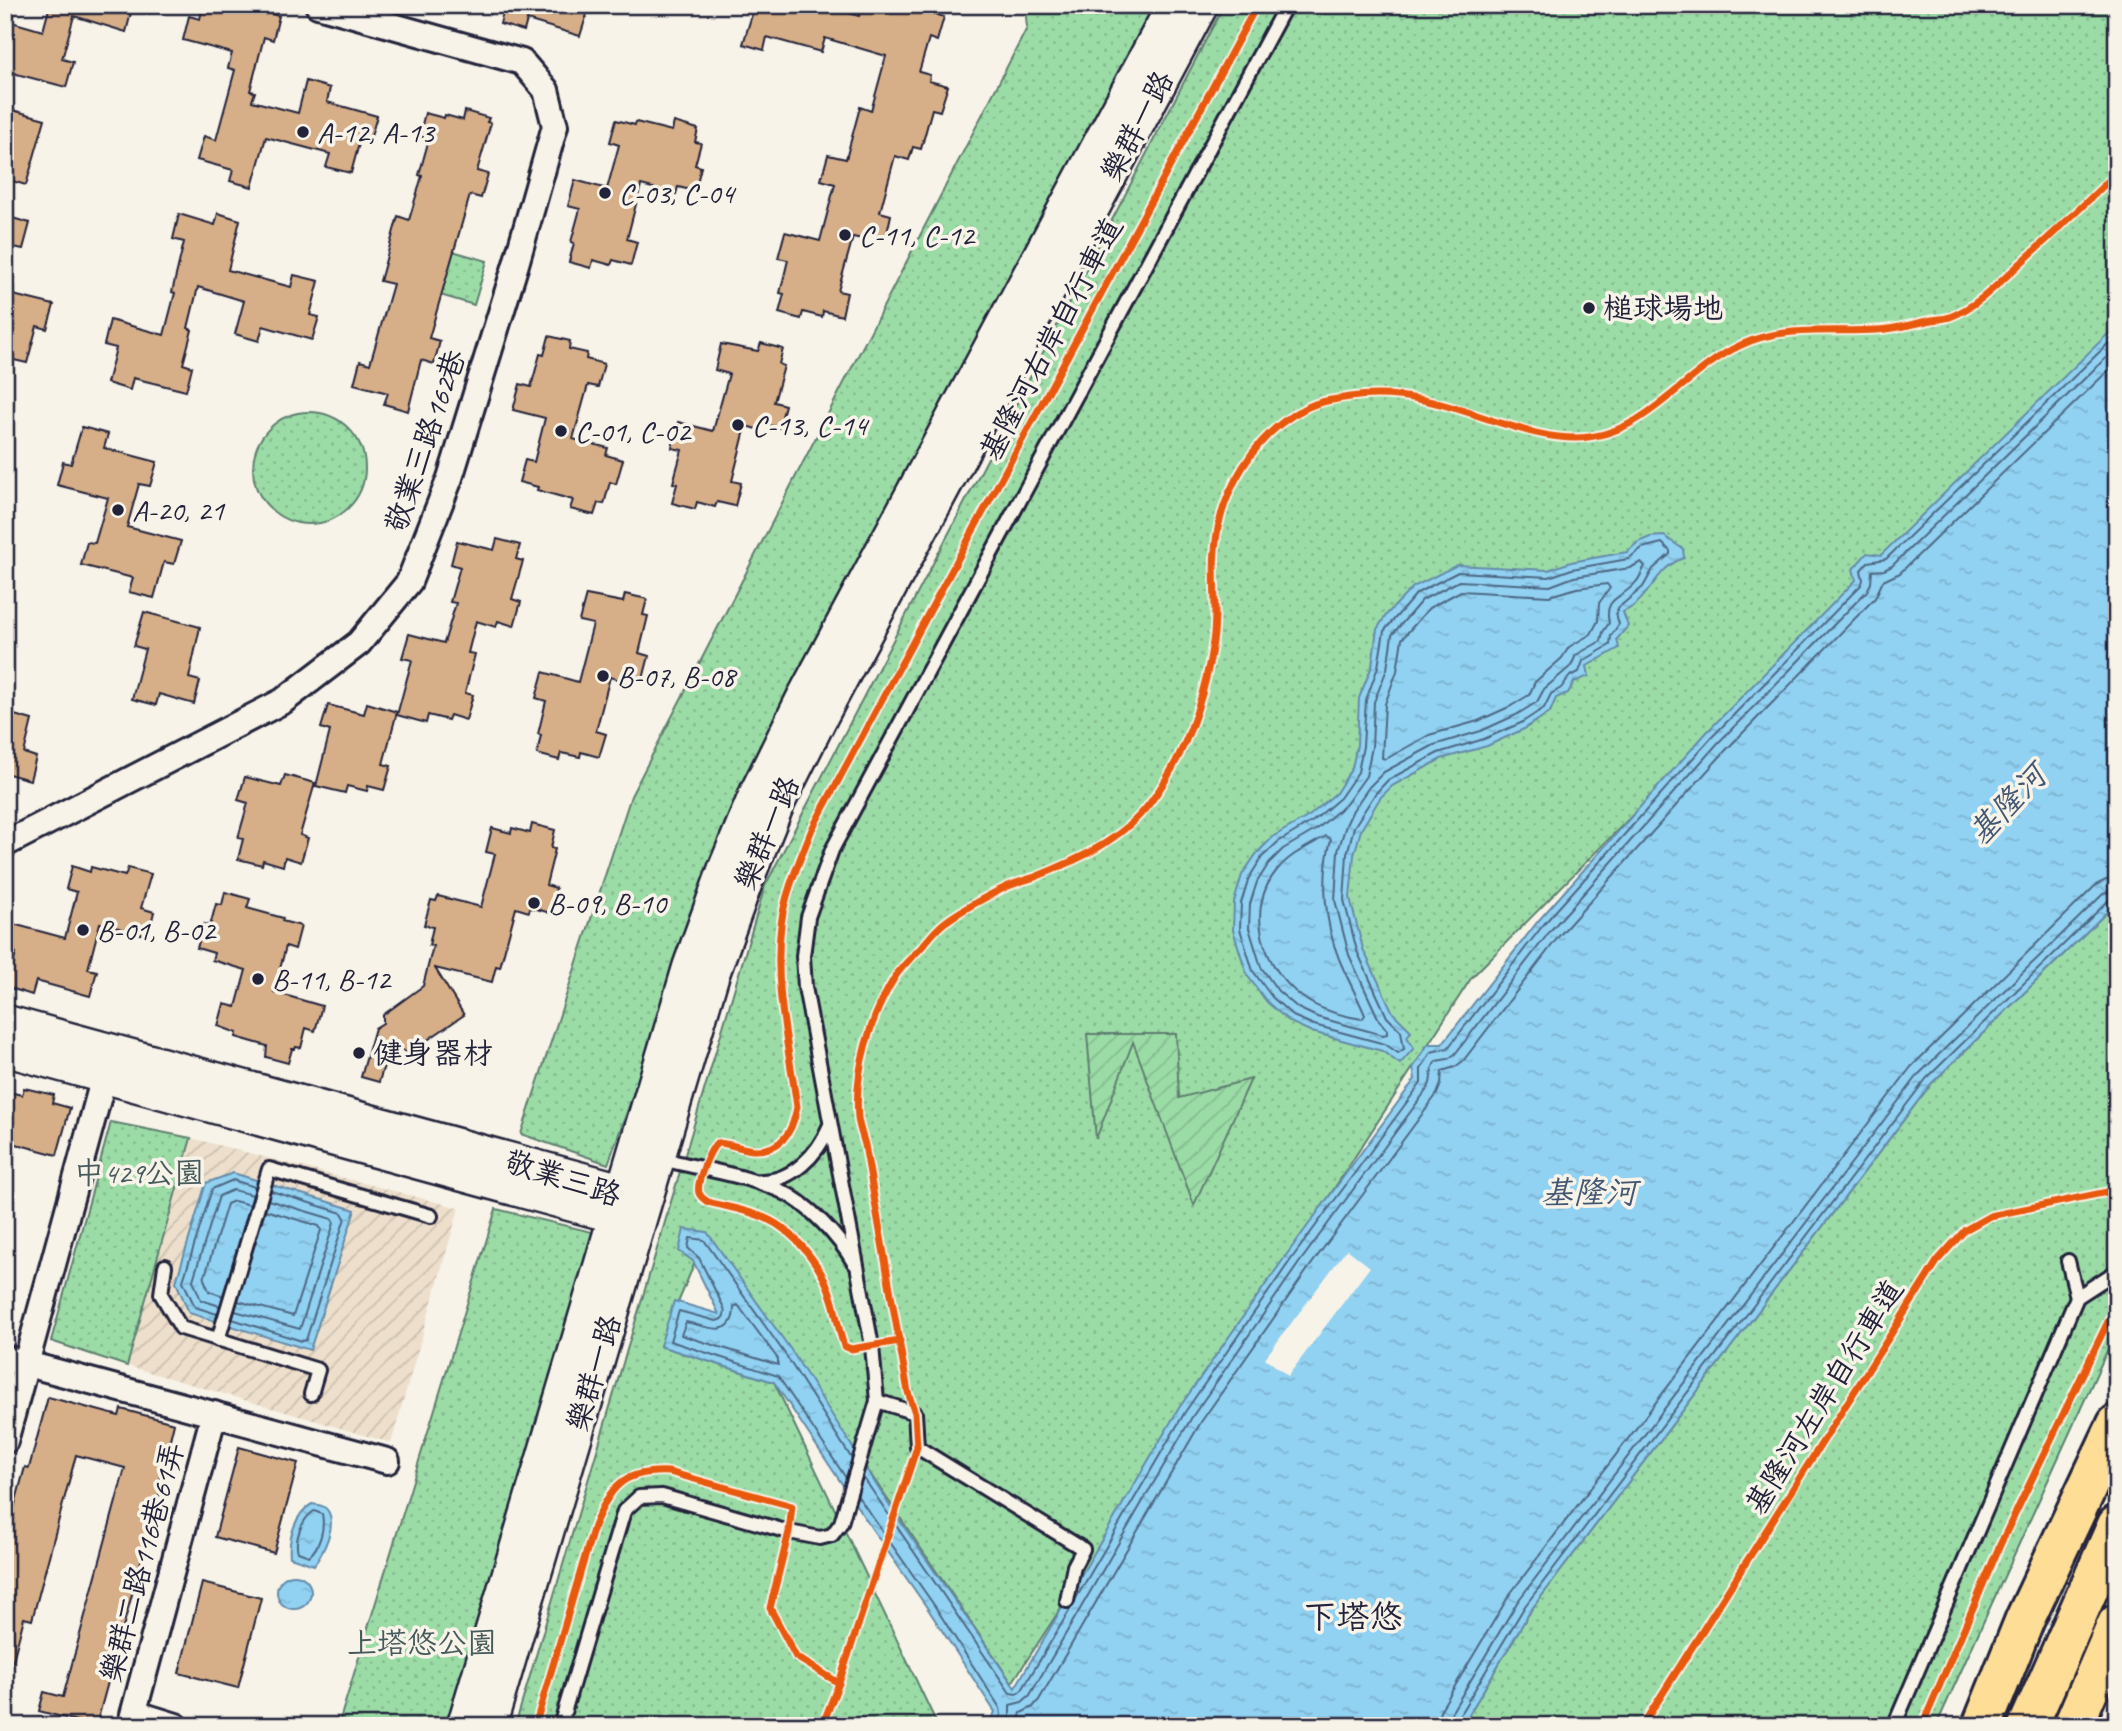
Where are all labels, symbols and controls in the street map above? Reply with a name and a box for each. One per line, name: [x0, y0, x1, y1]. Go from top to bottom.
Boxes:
street label: 樂群一路: [1092, 64, 1182, 188]
place label: A-12, A-13: [317, 113, 436, 151]
marker: A-12, A-13: [295, 124, 311, 140]
place label: C-03, C-04: [619, 174, 737, 212]
marker: C-03, C-04: [597, 185, 613, 201]
street label: 基隆河右岸自行車道: [971, 211, 1131, 467]
place label: C-11, C-12: [859, 216, 977, 254]
marker: C-11, C-12: [837, 227, 853, 243]
place label: 槌球場地: [1603, 289, 1723, 327]
marker: 槌球場地: [1581, 300, 1597, 316]
street label: 敬業三路162巷: [376, 345, 474, 537]
place label: C-13, C-14: [752, 406, 870, 444]
place label: C-01, C-02: [575, 412, 693, 450]
marker: C-13, C-14: [730, 417, 746, 433]
marker: C-01, C-02: [553, 423, 569, 439]
place label: A-20, 21: [132, 491, 226, 529]
marker: A-20, 21: [110, 502, 126, 518]
place label: B-07, B-08: [617, 657, 737, 695]
marker: B-07, B-08: [595, 668, 611, 684]
water label: 基隆河: [1959, 752, 2059, 853]
street label: 樂群一路: [726, 770, 808, 896]
place label: B-09, B-10: [548, 884, 668, 922]
marker: B-09, B-10: [526, 895, 542, 911]
place label: B-01, B-02: [97, 911, 217, 949]
marker: B-01, B-02: [75, 922, 91, 938]
place label: B-11, B-12: [272, 960, 392, 998]
marker: B-11, B-12: [250, 971, 266, 987]
place label: 健身器材: [373, 1034, 493, 1072]
marker: 健身器材: [351, 1045, 367, 1061]
street label: 敬業三路: [500, 1141, 626, 1215]
park label: 中429公園: [74, 1154, 204, 1192]
water label: 基隆河: [1541, 1172, 1642, 1213]
street label: 基隆河左岸自行車道: [1736, 1272, 1912, 1522]
street label: 樂群一路: [558, 1310, 630, 1436]
street label: 樂群二路116巷61弄: [92, 1438, 192, 1686]
district label: 下塔悠: [1304, 1596, 1403, 1638]
park label: 上塔悠公園: [347, 1624, 497, 1662]

